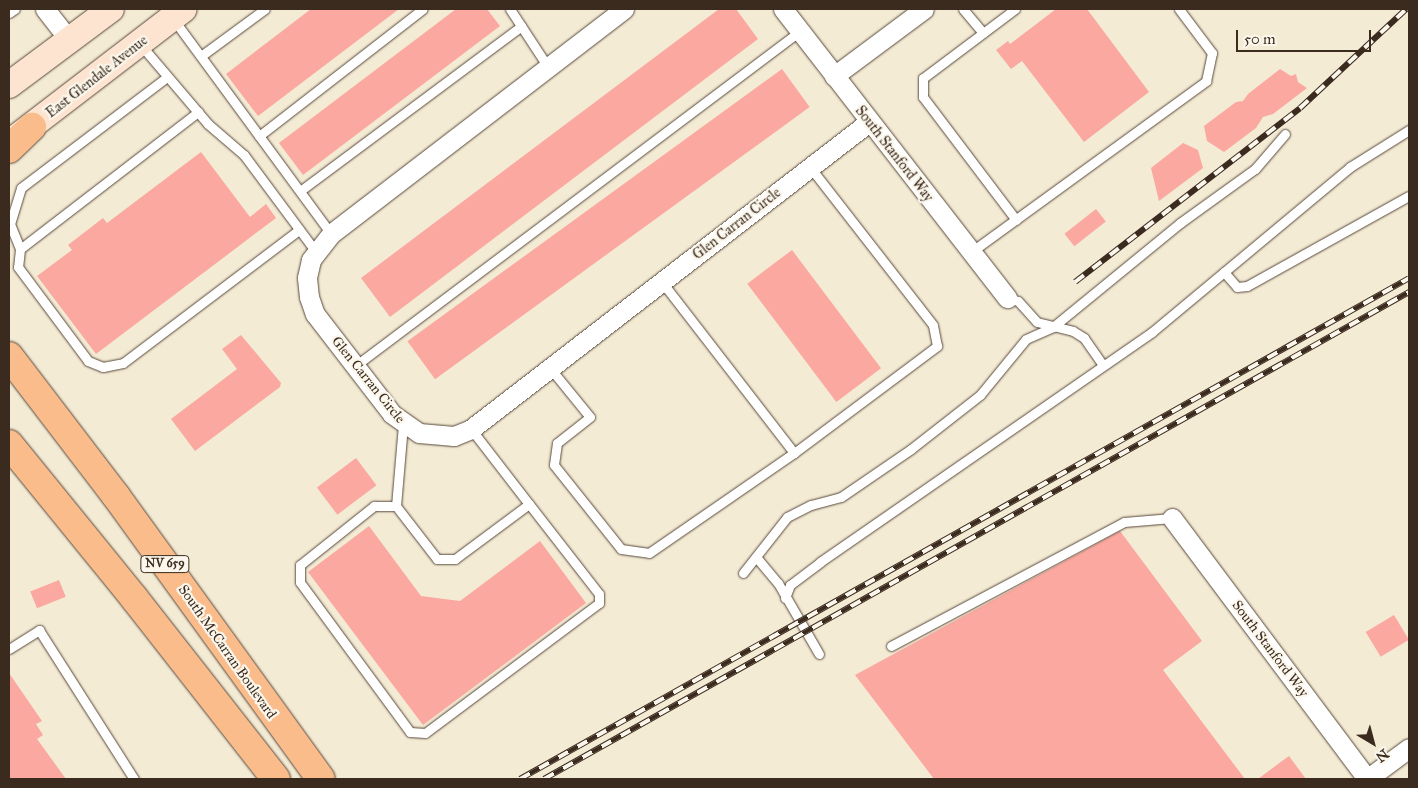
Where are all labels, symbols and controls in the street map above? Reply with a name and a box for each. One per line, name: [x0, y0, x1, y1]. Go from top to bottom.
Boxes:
scale bar: [1238, 20, 1373, 52]
text: 50 m: [1244, 30, 1276, 48]
street label: East Glendale Avenue: [43, 32, 151, 122]
street label: South Stanford Way: [851, 103, 937, 205]
street label: Glen Carran Circle: [690, 184, 784, 264]
street label: Glen Carran Circle: [328, 333, 408, 427]
road number: NV 659: [140, 554, 190, 574]
street label: South McCarran Boulevard: [174, 582, 280, 722]
street label: South Stanford Way: [1228, 597, 1312, 701]
north arrow: [1348, 718, 1398, 768]
text: N: [1372, 745, 1392, 766]

